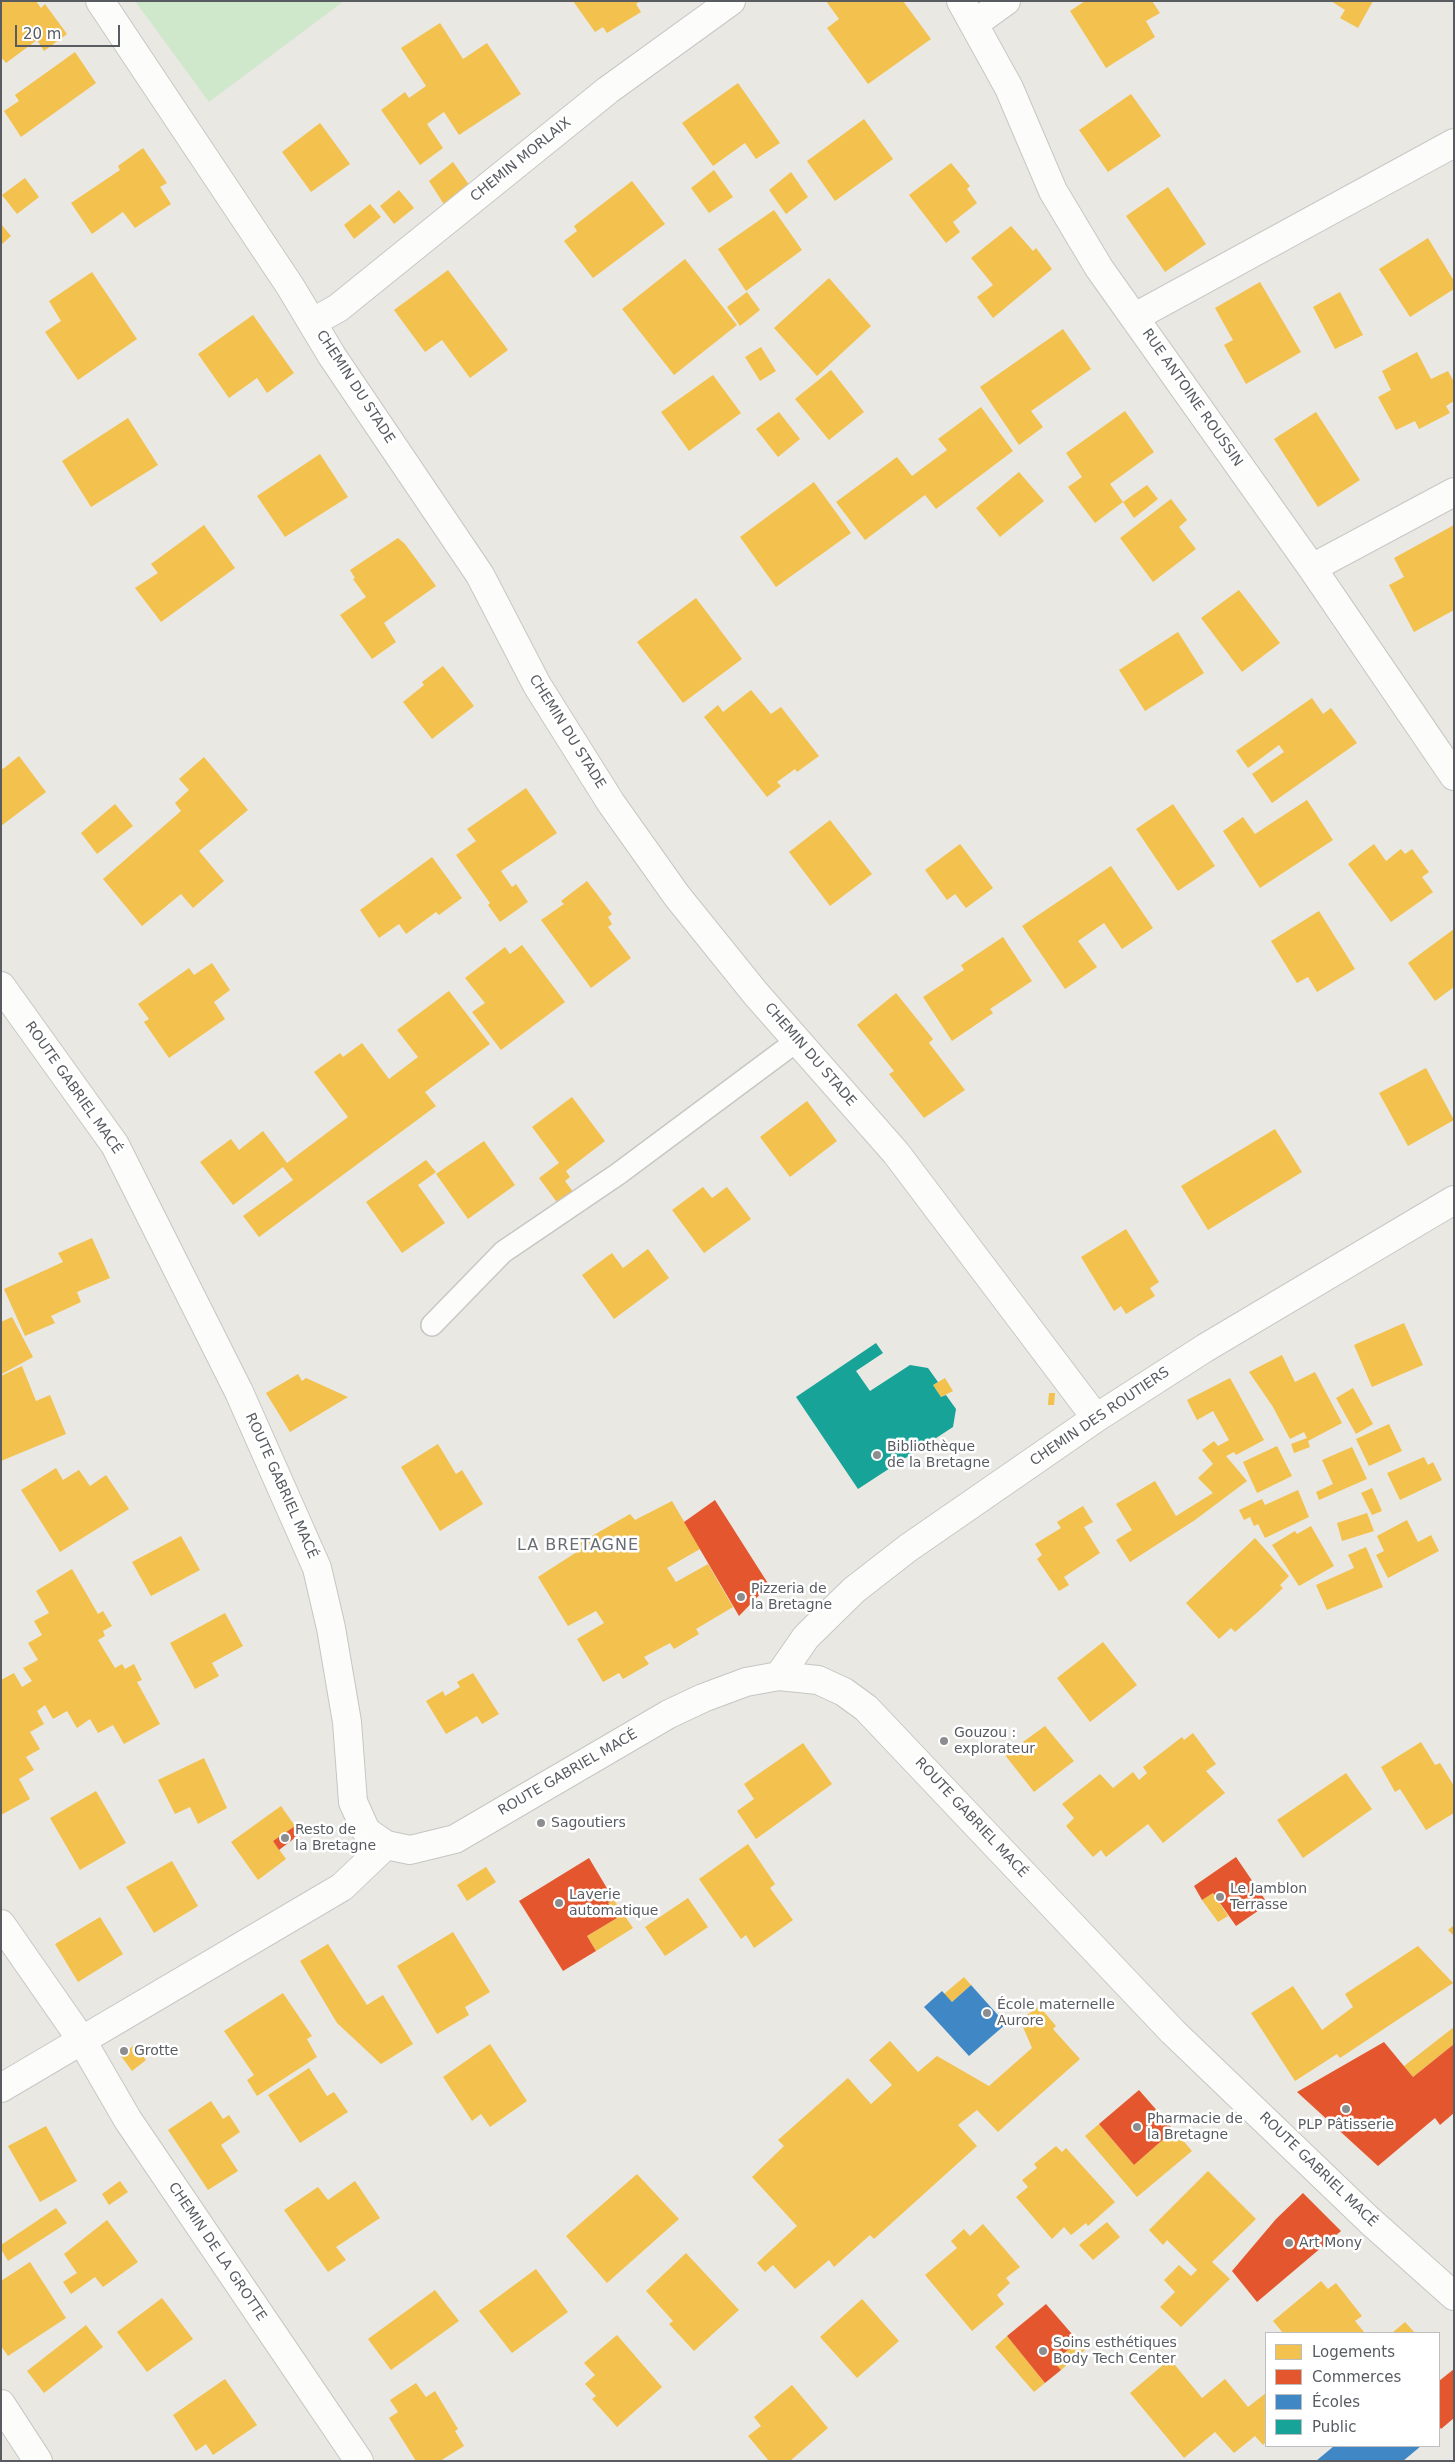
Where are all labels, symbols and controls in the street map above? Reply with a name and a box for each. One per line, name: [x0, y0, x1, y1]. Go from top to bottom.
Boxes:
scale bar: [18, 15, 122, 47]
text: 20 m: [23, 25, 61, 43]
street label: CHEMIN MORLAIX: [467, 114, 575, 206]
street label: RUE ANTOINE ROUSSIN: [1138, 326, 1246, 470]
street label: CHEMIN DU STADE: [312, 327, 398, 447]
street label: CHEMIN DU STADE: [525, 672, 609, 792]
street label: CHEMIN DU STADE: [761, 1000, 859, 1110]
street label: ROUTE GABRIEL MACÉ: [21, 1019, 125, 1157]
street label: CHEMIN DES ROUTIERS: [1027, 1364, 1173, 1470]
street label: ROUTE GABRIEL MACÉ: [241, 1410, 321, 1562]
place label: Bibliothèque de la Bretagne: [887, 1439, 990, 1471]
marker: Bibliothèque de la Bretagne: [871, 1449, 883, 1461]
district label: LA BRETAGNE: [516, 1536, 640, 1556]
place label: Pizzeria de la Bretagne: [751, 1581, 832, 1614]
marker: Pizzeria de la Bretagne: [735, 1591, 747, 1603]
place label: Gouzou : explorateur: [954, 1725, 1035, 1758]
street label: ROUTE GABRIEL MACÉ: [495, 1726, 641, 1820]
marker: Gouzou : explorateur: [938, 1735, 950, 1747]
street label: ROUTE GABRIEL MACÉ: [911, 1755, 1031, 1881]
place label: Sagoutiers: [551, 1815, 626, 1831]
marker: Sagoutiers: [535, 1817, 547, 1829]
place label: Resto de la Bretagne: [295, 1822, 376, 1854]
marker: Resto de la Bretagne: [279, 1832, 291, 1844]
place label: Le Jamblon Terrasse: [1230, 1881, 1307, 1914]
place label: Laverie automatique: [569, 1887, 658, 1920]
marker: Le Jamblon Terrasse: [1214, 1891, 1226, 1903]
marker: Laverie automatique: [553, 1897, 565, 1909]
place label: École maternelle Aurore: [997, 1997, 1115, 2030]
marker: École maternelle Aurore: [981, 2007, 993, 2019]
place label: Grotte: [134, 2043, 178, 2059]
marker: Grotte: [118, 2045, 130, 2057]
marker: PLP Pâtisserie: [1340, 2103, 1352, 2115]
street label: ROUTE GABRIEL MACÉ: [1255, 2109, 1381, 2231]
place label: Pharmacie de la Bretagne: [1147, 2111, 1243, 2144]
place label: PLP Pâtisserie: [1298, 2117, 1394, 2133]
marker: Pharmacie de la Bretagne: [1131, 2121, 1143, 2133]
street label: CHEMIN DE LA GROTTE: [164, 2179, 270, 2325]
place label: Art Mony: [1299, 2235, 1362, 2251]
marker: Art Mony: [1283, 2237, 1295, 2249]
legend: [1265, 2332, 1440, 2447]
place label: Soins esthétiques Body Tech Center: [1053, 2335, 1177, 2368]
text: Logements: [1312, 2343, 1395, 2361]
marker: Soins esthétiques Body Tech Center: [1037, 2345, 1049, 2357]
text: Commerces: [1312, 2368, 1401, 2386]
text: Écoles: [1312, 2393, 1360, 2411]
text: Public: [1312, 2418, 1356, 2436]

